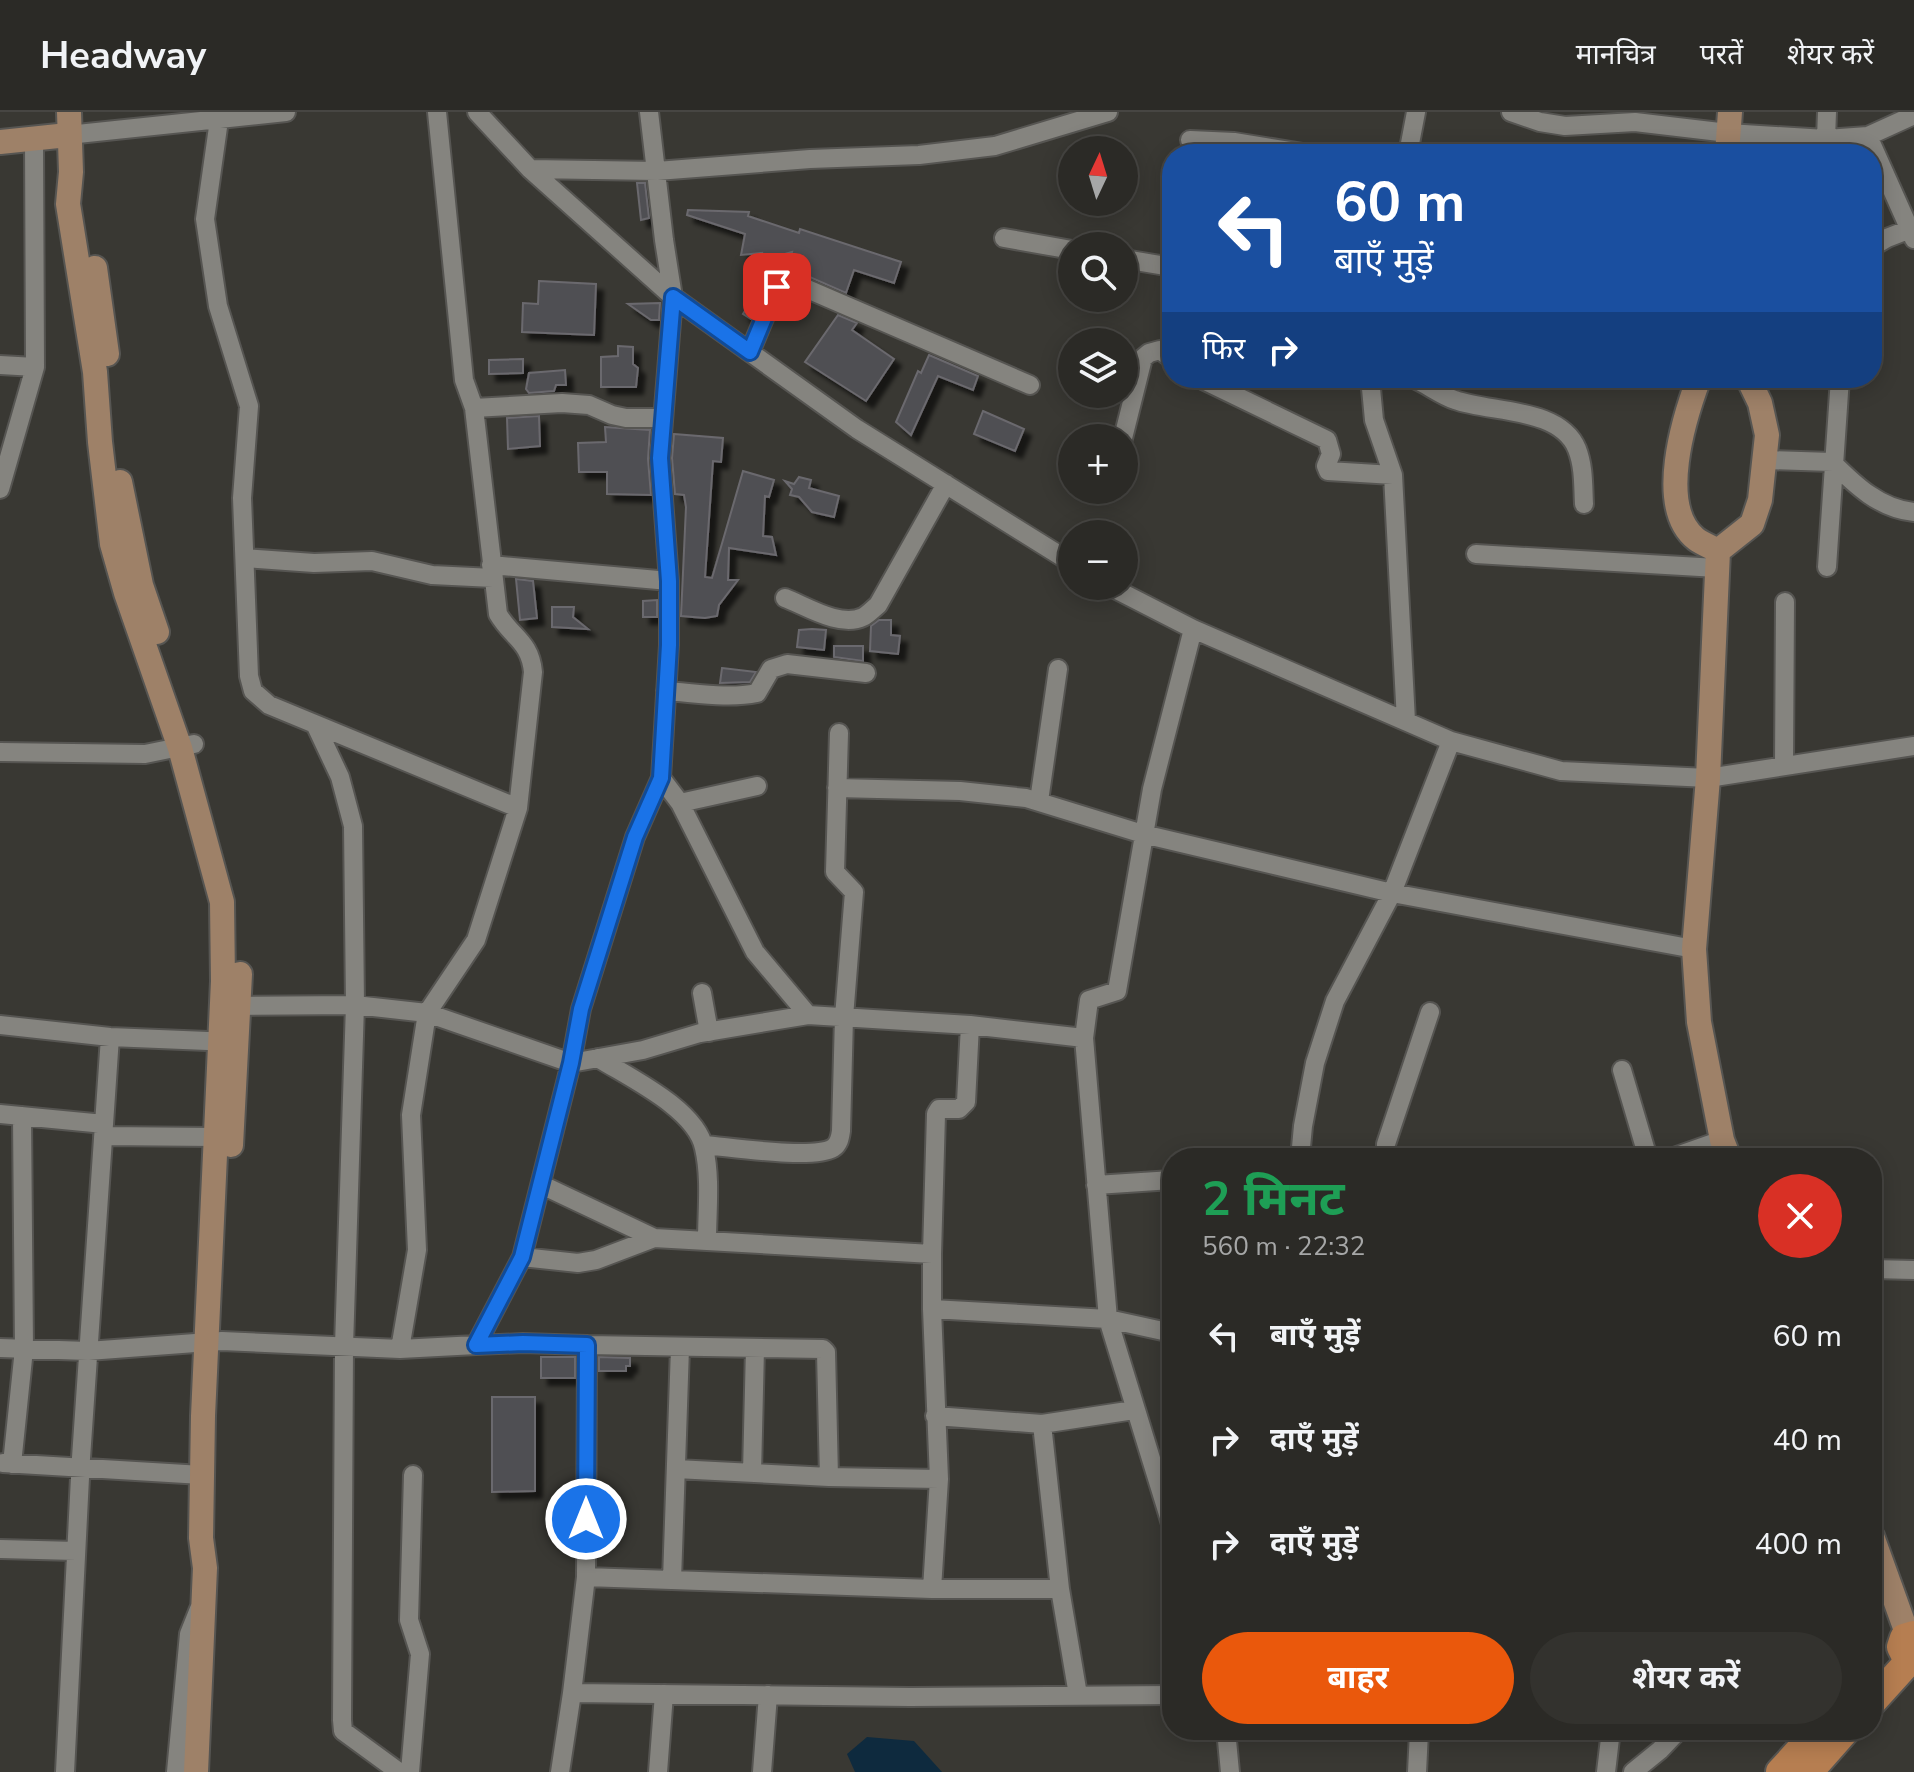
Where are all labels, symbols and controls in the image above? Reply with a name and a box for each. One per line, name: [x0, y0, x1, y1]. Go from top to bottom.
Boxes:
text: Headway: [40, 30, 206, 81]
text: मानचित्र: [1576, 36, 1656, 74]
text: परतें: [1700, 36, 1743, 74]
text: शेयर करें: [1787, 36, 1874, 74]
north arrow: [1058, 136, 1138, 216]
map controls: [1058, 136, 1138, 600]
text: 60 m: [1334, 164, 1465, 241]
icon: left: [1202, 176, 1306, 280]
button: search: [1058, 232, 1138, 312]
text: बाएँ मुड़ें: [1334, 237, 1434, 286]
pin: [743, 253, 811, 321]
icon: arrive: [755, 265, 799, 309]
button: layers: [1058, 328, 1138, 408]
icon: right: [1261, 328, 1305, 372]
text: फिर: [1202, 329, 1245, 370]
button: +: [1058, 424, 1138, 504]
button: −: [1058, 520, 1138, 600]
text: 2 मिनट: [1202, 1166, 1345, 1232]
button: close: [1758, 1174, 1842, 1258]
text: 560 m · 22:32: [1202, 1229, 1365, 1264]
icon: left: [1202, 1314, 1246, 1358]
text: बाएँ मुड़ें: [1270, 1315, 1360, 1356]
text: 60 m: [1773, 1316, 1842, 1357]
icon: right: [1202, 1418, 1246, 1462]
text: दाएँ मुड़ें: [1270, 1419, 1359, 1460]
text: 40 m: [1773, 1420, 1842, 1461]
position arrow: [544, 1477, 628, 1561]
icon: right: [1202, 1522, 1246, 1566]
text: दाएँ मुड़ें: [1270, 1523, 1359, 1564]
text: 400 m: [1755, 1524, 1842, 1565]
button: बाहर: [1202, 1632, 1514, 1724]
button: शेयर करें: [1530, 1632, 1842, 1724]

